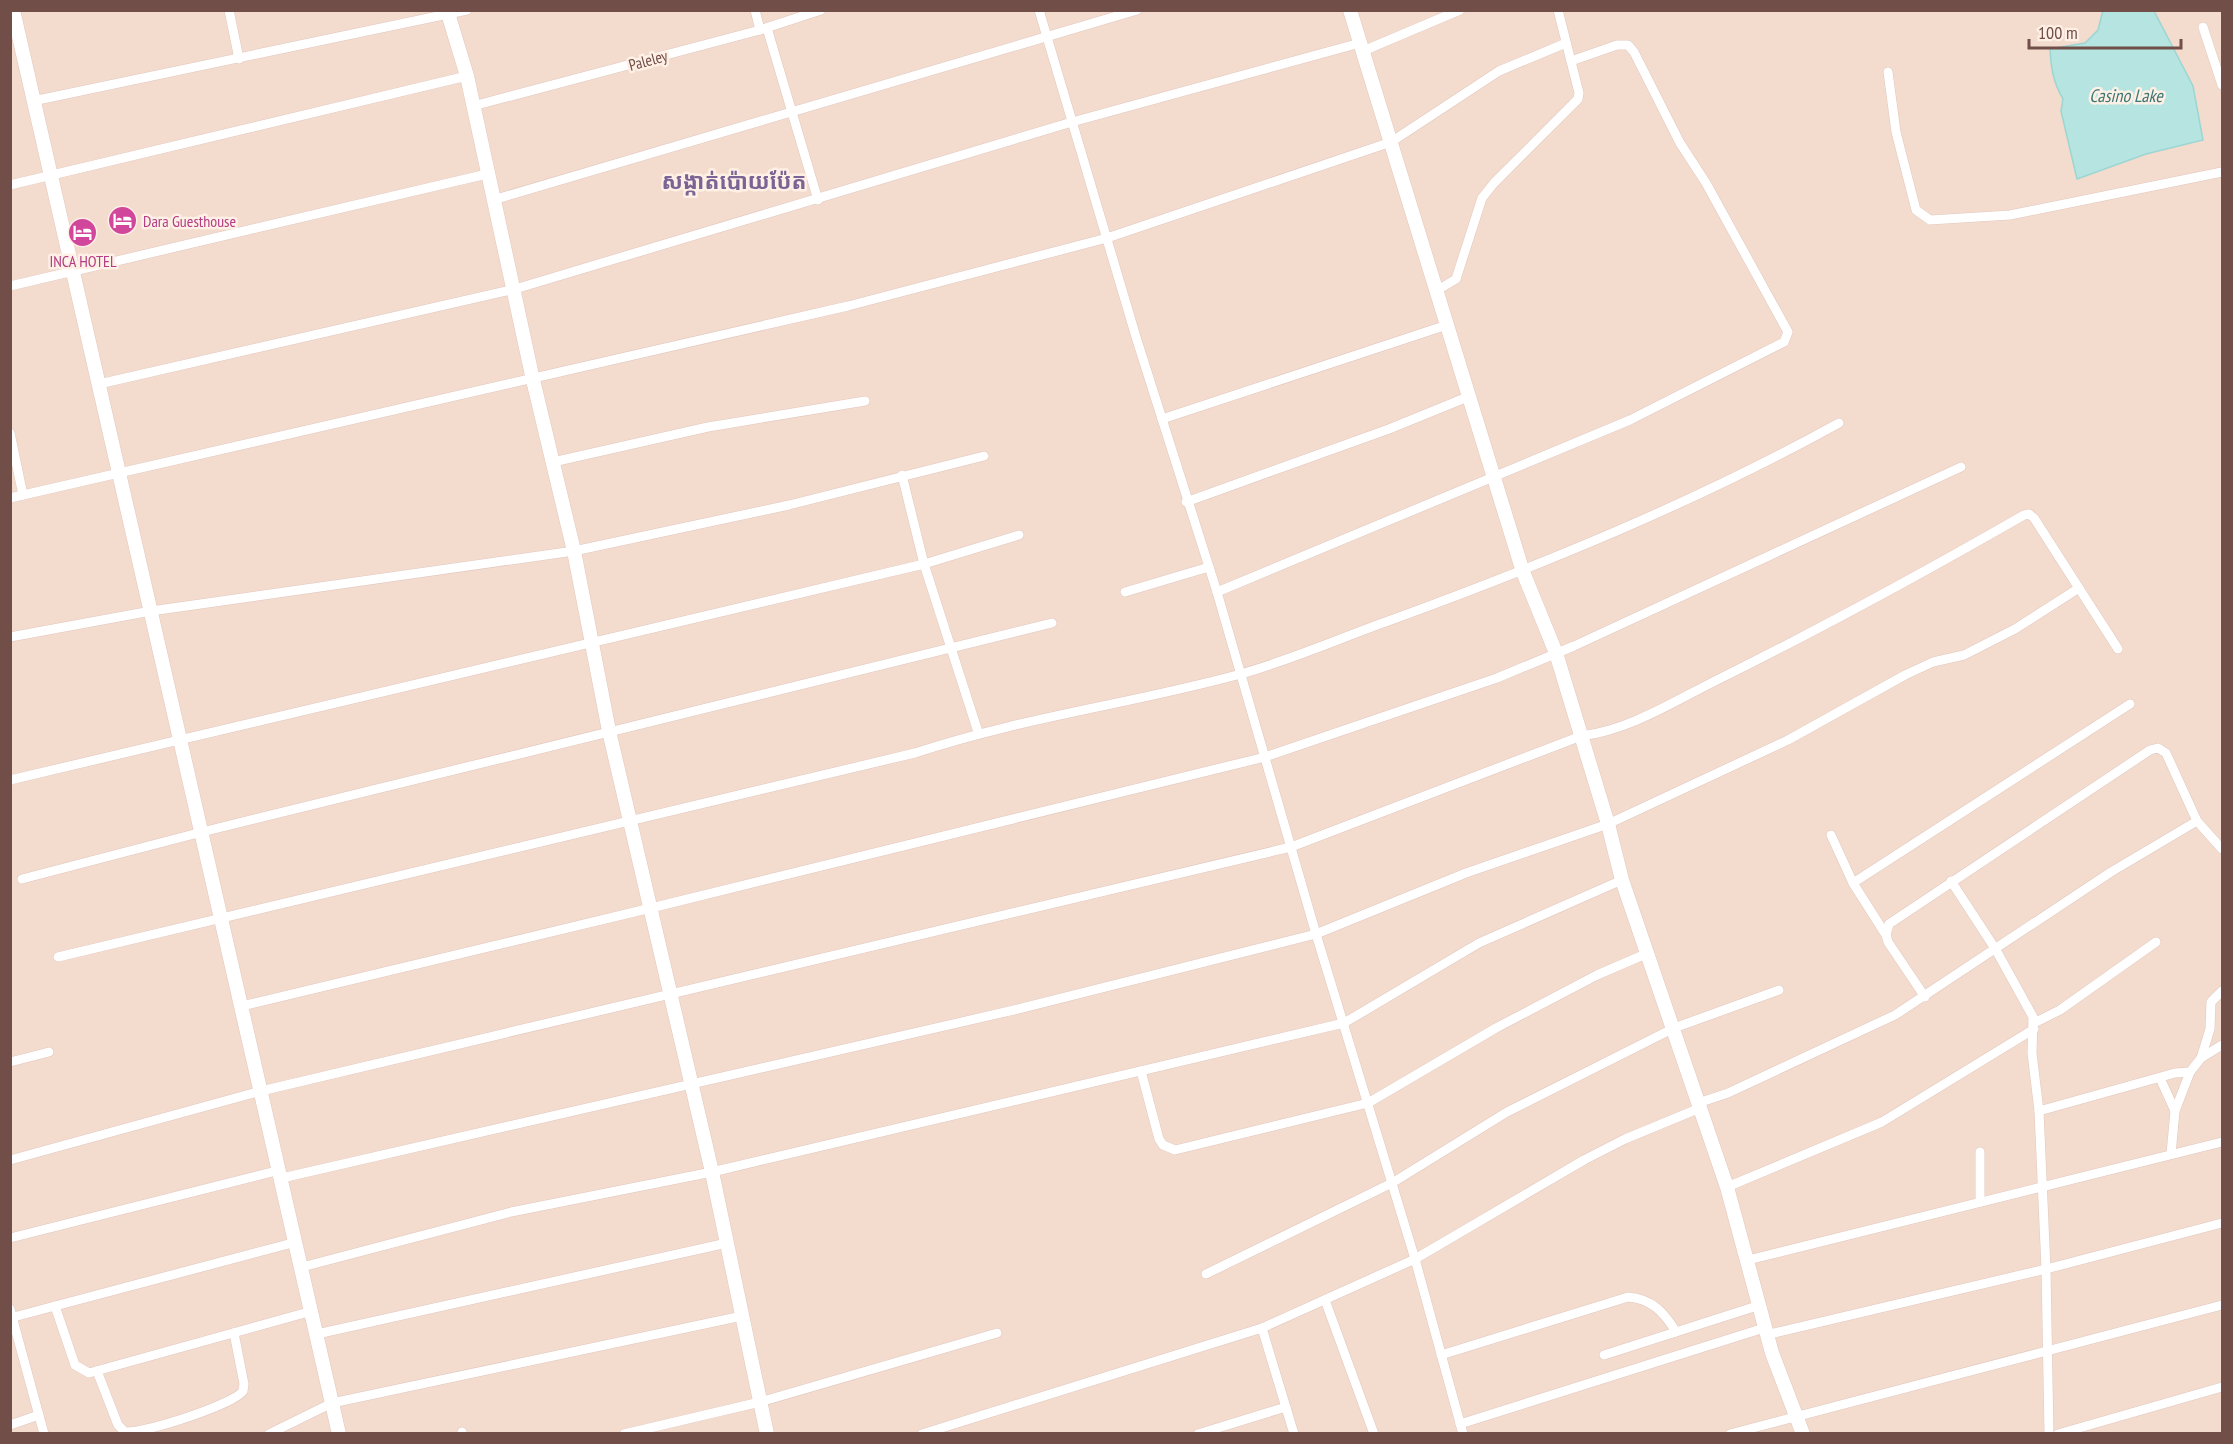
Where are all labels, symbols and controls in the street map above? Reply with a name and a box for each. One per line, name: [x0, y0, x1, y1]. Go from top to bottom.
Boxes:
scale bar: [2029, 12, 2180, 50]
text: 100 m: [2038, 21, 2078, 44]
street label: Paleley: [626, 45, 670, 75]
water label: Casino Lake: [2089, 84, 2164, 107]
district label: សង្កាត់ប៉ោយប៉ែត: [661, 167, 807, 196]
hotel icon: Dara Guesthouse: [106, 205, 138, 237]
place label: Dara Guesthouse: [143, 211, 236, 231]
hotel icon: INCA HOTEL: [67, 217, 99, 249]
place label: INCA HOTEL: [49, 251, 117, 271]

